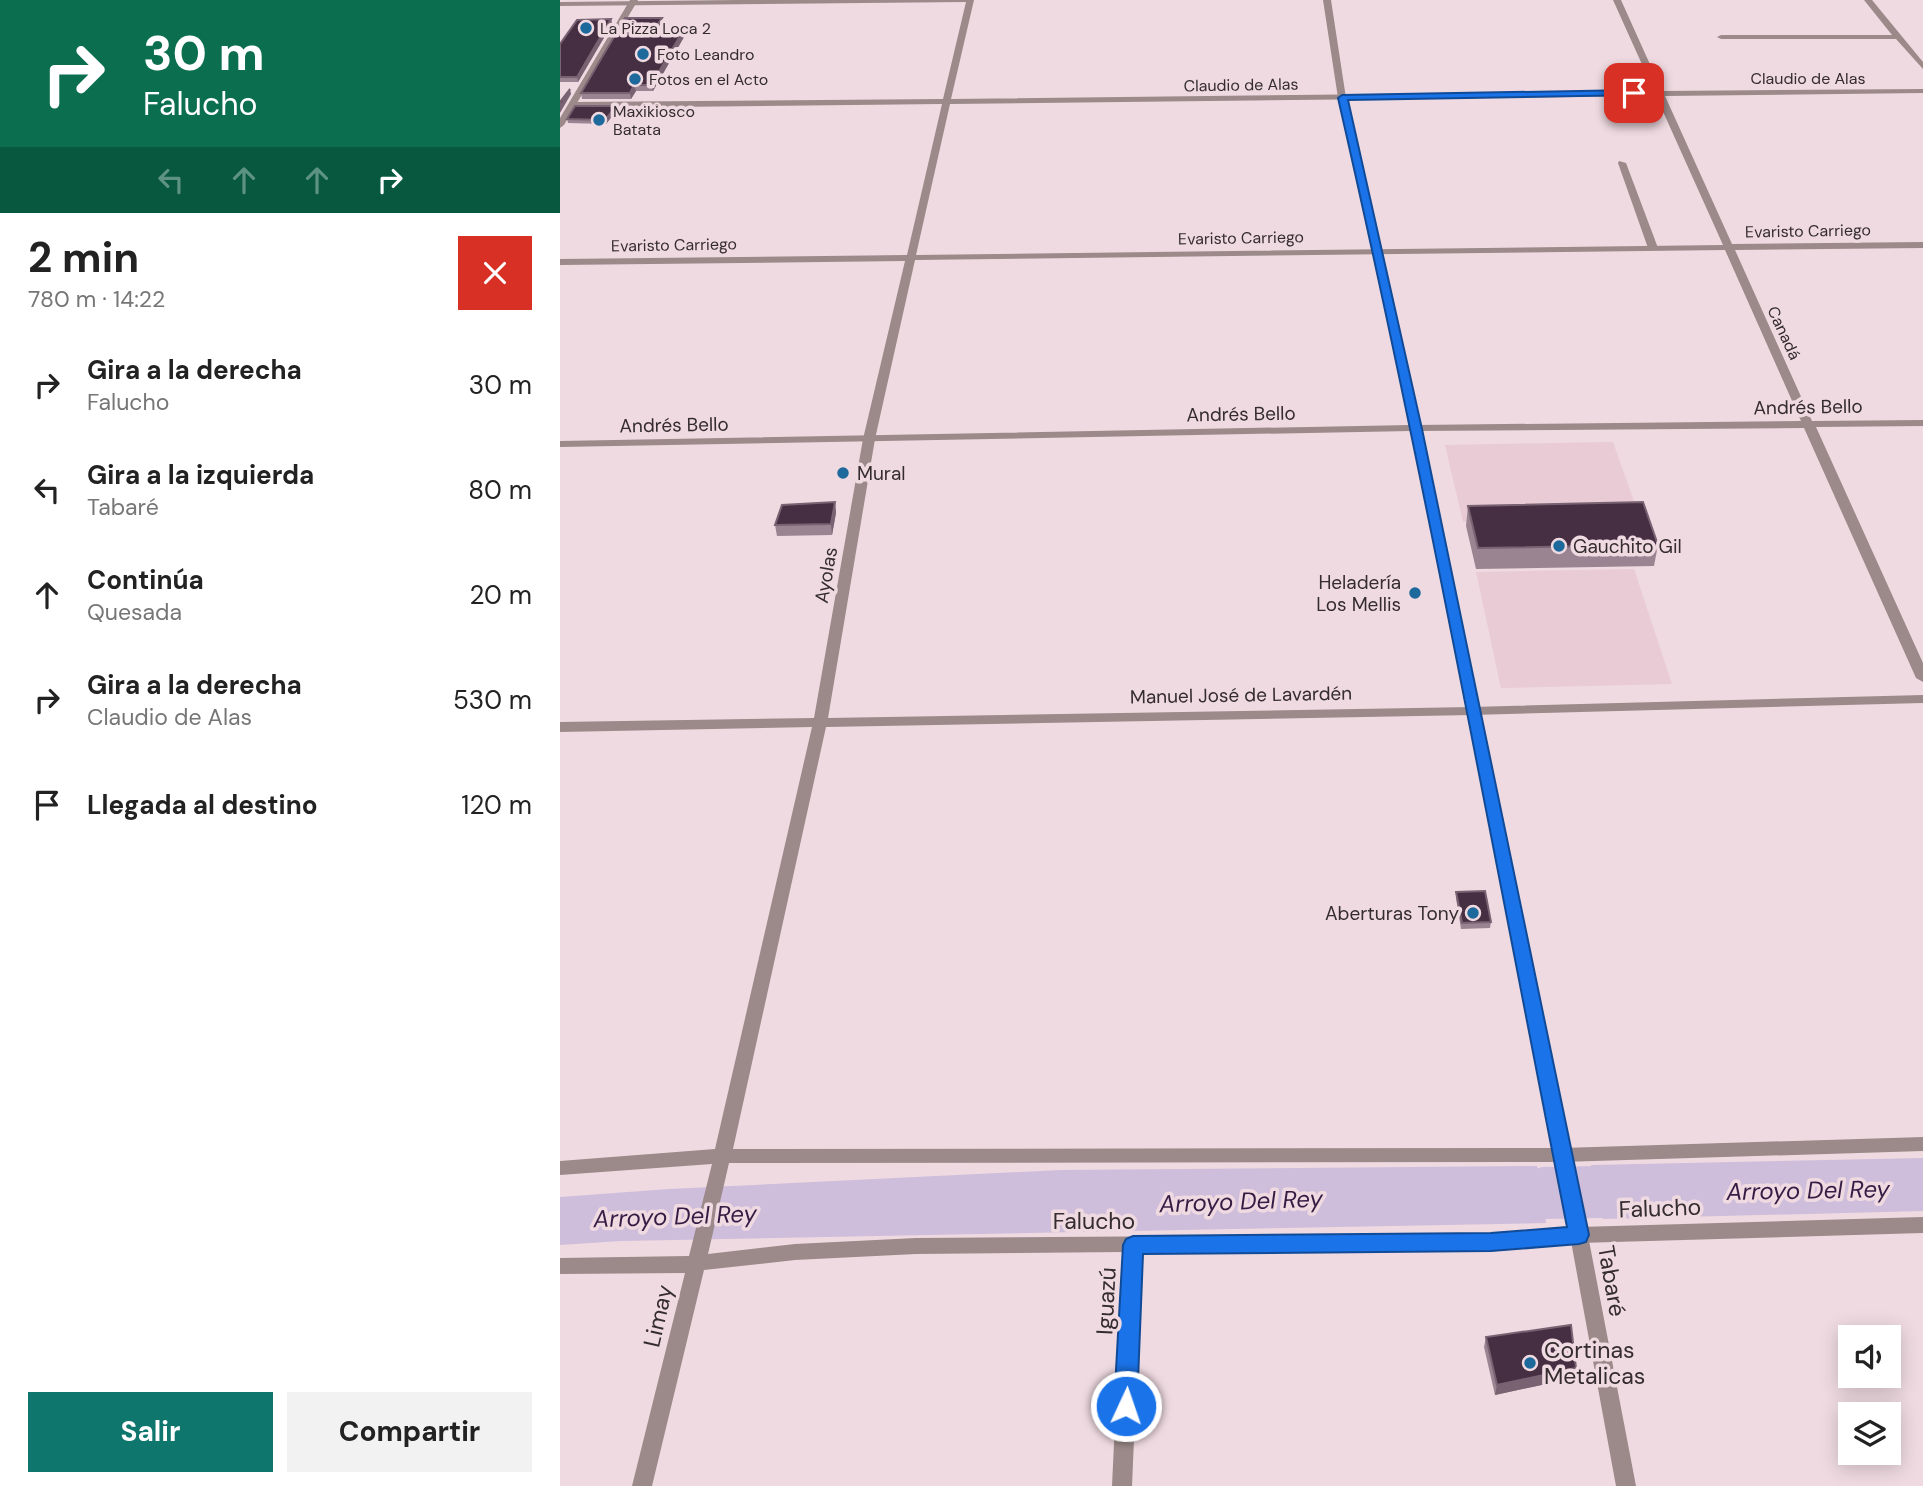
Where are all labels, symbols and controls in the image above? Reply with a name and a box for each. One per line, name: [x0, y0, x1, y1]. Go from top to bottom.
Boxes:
place label: La Pizza Loca 2: [600, 18, 711, 39]
marker: La Pizza Loca 2: [578, 20, 594, 36]
text: 30 m: [143, 21, 265, 85]
icon: right: [28, 28, 119, 119]
place label: Foto Leandro: [657, 44, 754, 65]
marker: Foto Leandro: [635, 46, 651, 62]
pin: [1604, 63, 1664, 123]
street label: Claudio de Alas: [1751, 68, 1865, 89]
place label: Fotos en el Acto: [649, 69, 768, 90]
marker: Fotos en el Acto: [627, 71, 643, 87]
street label: Claudio de Alas: [1183, 73, 1299, 97]
icon: arrive: [1615, 74, 1653, 112]
text: Falucho: [143, 83, 258, 125]
place label: Maxikiosco Batata: [613, 101, 695, 140]
marker: Maxikiosco Batata: [591, 112, 607, 128]
icon: left: [152, 161, 190, 199]
icon: ahead: [225, 161, 263, 199]
icon: ahead: [298, 161, 336, 199]
icon: right: [371, 161, 409, 199]
street label: Evaristo Carriego: [1745, 219, 1871, 243]
street label: Evaristo Carriego: [1178, 226, 1304, 250]
text: 2 min: [28, 230, 139, 285]
street label: Evaristo Carriego: [611, 233, 737, 257]
button: close: [458, 236, 532, 310]
text: 780 m · 14:22: [28, 284, 165, 314]
street label: Canadá: [1762, 303, 1806, 363]
text: Gira a la derecha: [87, 353, 302, 387]
icon: right: [28, 366, 66, 404]
text: 30 m: [469, 368, 532, 402]
text: Falucho: [87, 387, 169, 417]
street label: Andrés Bello: [1753, 394, 1863, 420]
street label: Andrés Bello: [1186, 401, 1296, 427]
street label: Andrés Bello: [619, 412, 729, 438]
text: Gira a la izquierda: [87, 458, 314, 492]
place label: Mural: [857, 461, 905, 486]
marker: Mural: [835, 465, 851, 481]
icon: left: [28, 471, 66, 509]
text: 80 m: [468, 473, 532, 507]
text: Tabaré: [87, 492, 159, 522]
place label: Gauchito Gil: [1573, 534, 1682, 559]
marker: Gauchito Gil: [1551, 538, 1567, 554]
street label: Ayolas: [809, 545, 843, 605]
text: Continúa: [87, 563, 204, 597]
place label: Heladería Los Mellis: [1316, 570, 1401, 617]
icon: ahead: [28, 576, 66, 614]
text: 20 m: [469, 578, 532, 612]
marker: Heladería Los Mellis: [1407, 585, 1423, 601]
text: Quesada: [87, 597, 182, 627]
text: Gira a la derecha: [87, 668, 302, 702]
icon: right: [28, 681, 66, 719]
street label: Manuel José de Lavardén: [1130, 681, 1352, 709]
text: 530 m: [453, 683, 532, 717]
text: Claudio de Alas: [87, 702, 252, 732]
icon: arrive: [28, 786, 66, 824]
text: Llegada al destino: [87, 788, 318, 822]
text: 120 m: [461, 788, 532, 822]
place label: Aberturas Tony: [1325, 901, 1459, 926]
marker: Aberturas Tony: [1465, 905, 1481, 921]
water label: Arroyo Del Rey: [1725, 1173, 1891, 1207]
water label: Arroyo Del Rey: [1158, 1183, 1324, 1219]
street label: Falucho: [1618, 1192, 1702, 1224]
water label: Arroyo Del Rey: [592, 1198, 758, 1234]
street label: Falucho: [1053, 1206, 1135, 1236]
street label: Tabaré: [1591, 1243, 1633, 1319]
street label: Iguazú: [1089, 1266, 1123, 1336]
street label: Limay: [636, 1282, 680, 1350]
map controls: [1838, 1325, 1901, 1465]
button: sound: [1838, 1325, 1901, 1388]
place label: Cortinas Metalicas: [1544, 1335, 1645, 1391]
marker: Cortinas Metalicas: [1522, 1355, 1538, 1371]
position arrow: [1089, 1369, 1163, 1443]
button: Salir: [28, 1392, 273, 1472]
button: Compartir: [287, 1392, 532, 1472]
button: layers: [1838, 1402, 1901, 1465]

